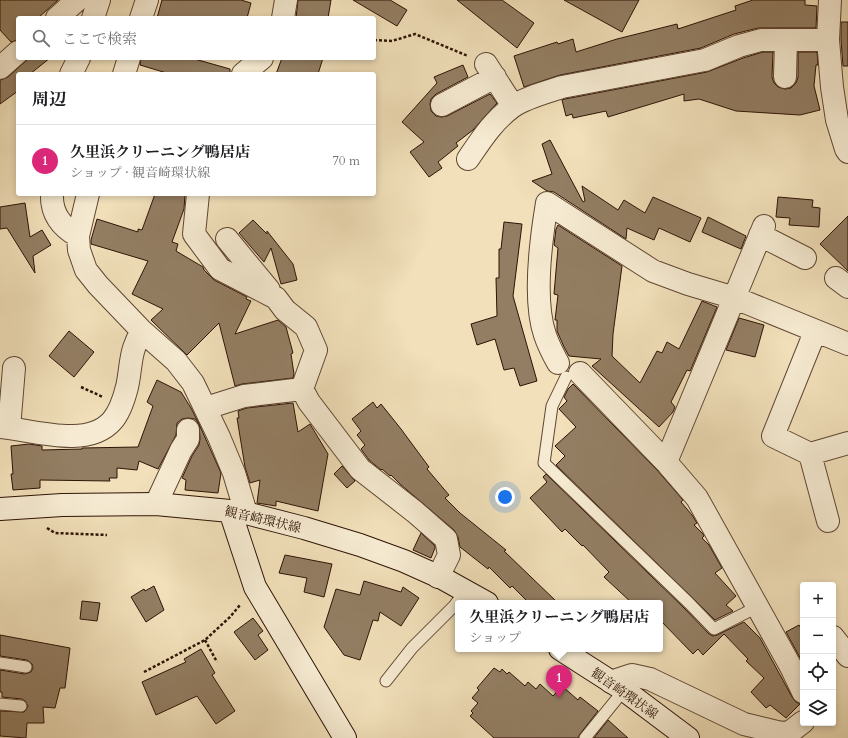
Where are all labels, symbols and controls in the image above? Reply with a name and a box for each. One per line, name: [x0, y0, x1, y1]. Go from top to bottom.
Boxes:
search box: [16, 16, 376, 60]
icon: search: [30, 27, 52, 49]
text: ここで検索: [62, 29, 137, 49]
text: 周辺: [32, 88, 66, 111]
text: 久里浜クリーニング鴨居店: [70, 142, 250, 162]
text: 1: [42, 152, 48, 170]
text: 70 m: [332, 152, 360, 170]
text: ショップ · 観音崎環状線: [70, 164, 210, 182]
your location: [495, 487, 515, 507]
street label: 観音崎環状線: [223, 502, 303, 538]
map controls: [800, 582, 836, 726]
button: +: [800, 582, 836, 618]
popup: [455, 600, 663, 652]
text: 久里浜クリーニング鴨居店: [469, 607, 649, 627]
button: −: [800, 618, 836, 654]
text: ショップ: [469, 629, 521, 647]
button: locate: [800, 654, 836, 690]
street label: 観音崎環状線: [587, 664, 662, 724]
pin: 1: [546, 665, 572, 698]
button: layers: [800, 690, 836, 726]

